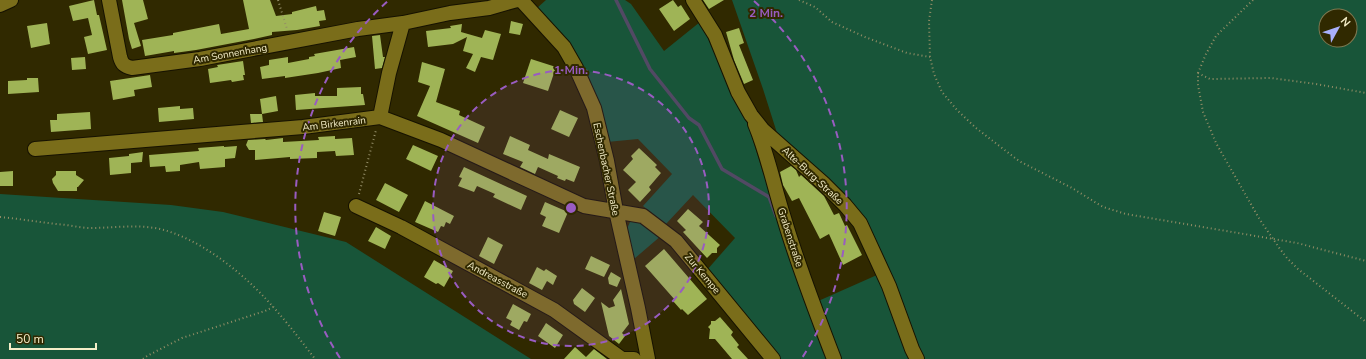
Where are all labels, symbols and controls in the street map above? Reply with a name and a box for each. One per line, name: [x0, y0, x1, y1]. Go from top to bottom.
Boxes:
text: 2 Min.: [749, 5, 783, 21]
north arrow: [1318, 8, 1358, 48]
text: N: [1337, 14, 1354, 30]
street label: Am Sonnenhang: [192, 41, 268, 67]
text: 1 Min.: [554, 62, 588, 78]
street label: Am Birkenrain: [302, 113, 367, 135]
street label: Eschenbacher Straße: [589, 121, 623, 217]
street label: Alte-Burg-Straße: [779, 144, 846, 208]
centre of rings: [564, 201, 578, 215]
street label: Grabenstraße: [774, 206, 806, 269]
street label: Zur Kempe: [681, 250, 723, 297]
street label: Andreasstraße: [465, 258, 530, 302]
scale bar: [10, 325, 96, 351]
text: 50 m: [16, 331, 44, 347]

